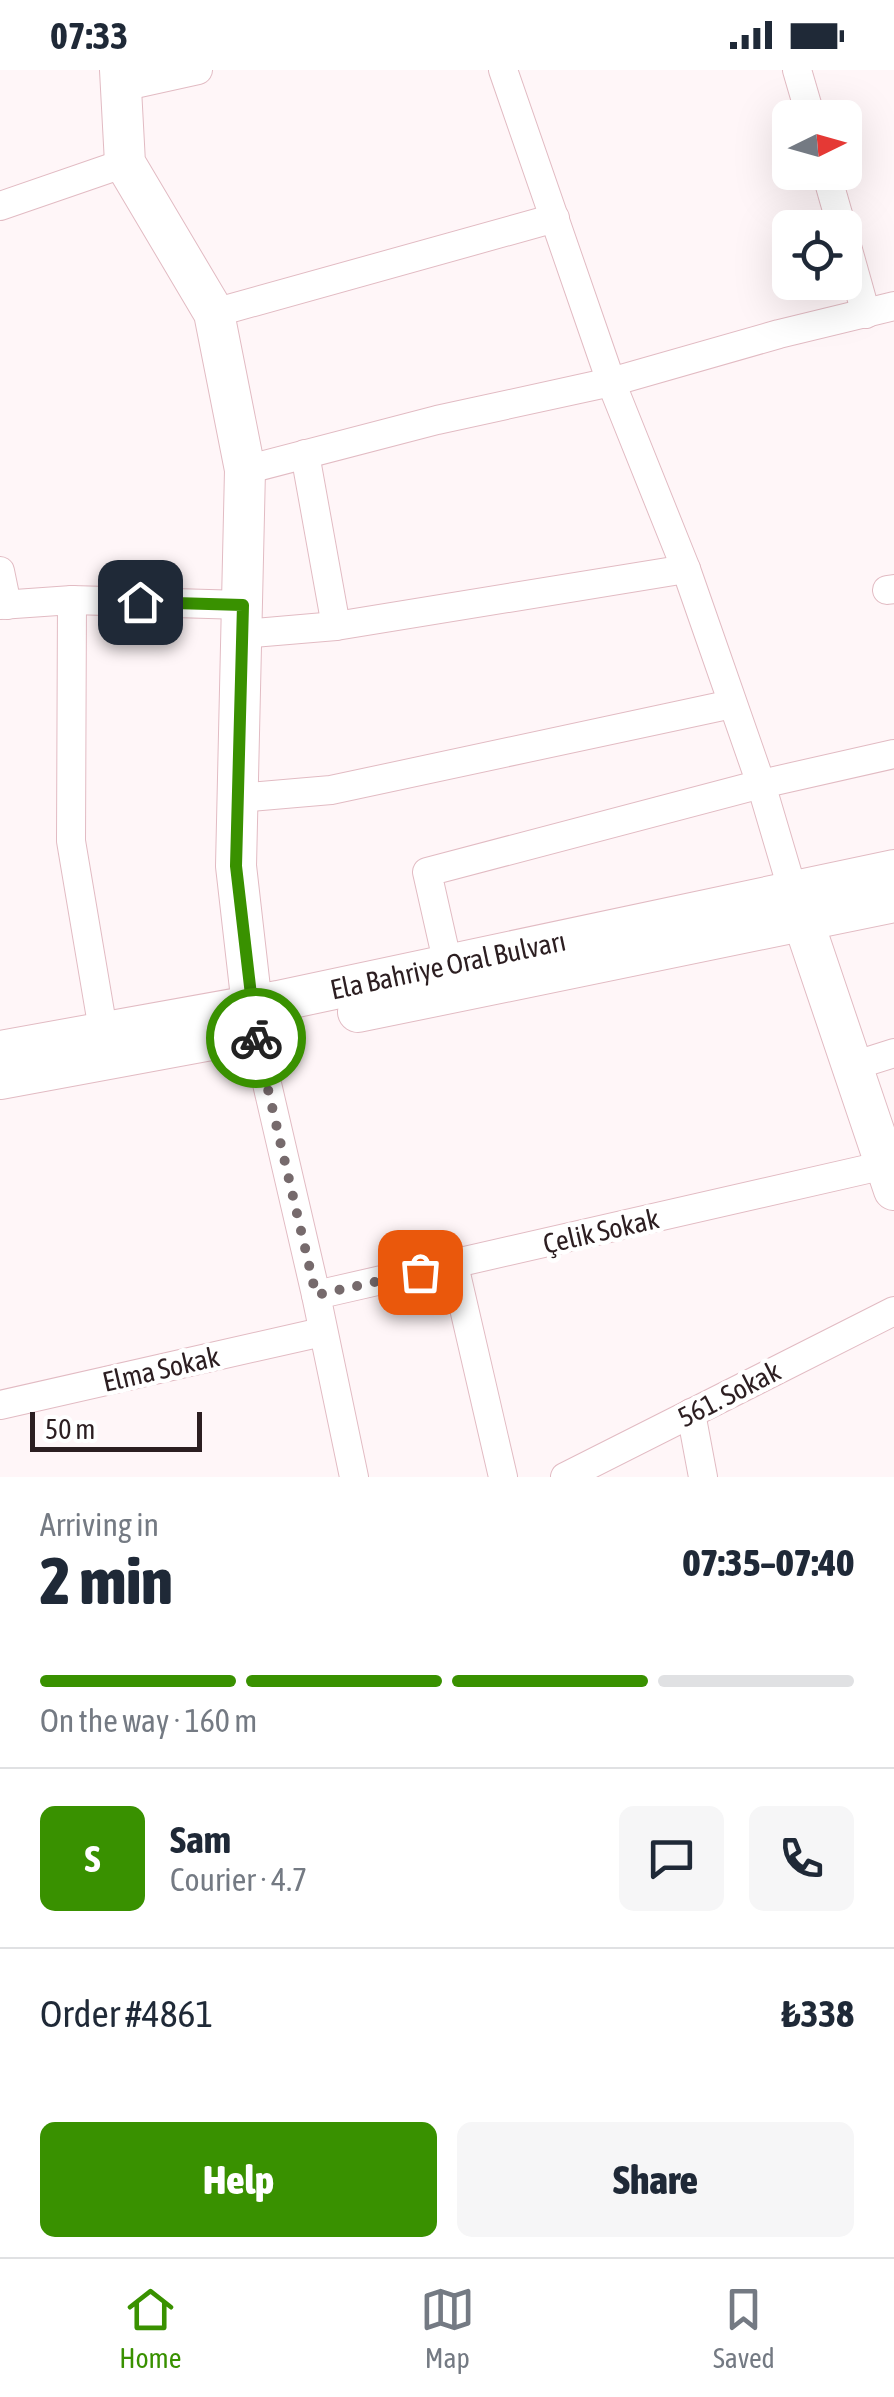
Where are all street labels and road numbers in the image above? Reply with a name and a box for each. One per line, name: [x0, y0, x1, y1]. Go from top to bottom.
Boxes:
street label: Ela Bahriye Oral Bulvarı: [327, 924, 569, 1006]
street label: Çelik Sokak: [540, 1202, 662, 1260]
street label: Elma Sokak: [99, 1340, 223, 1398]
street label: 561. Sokak: [672, 1355, 786, 1433]

